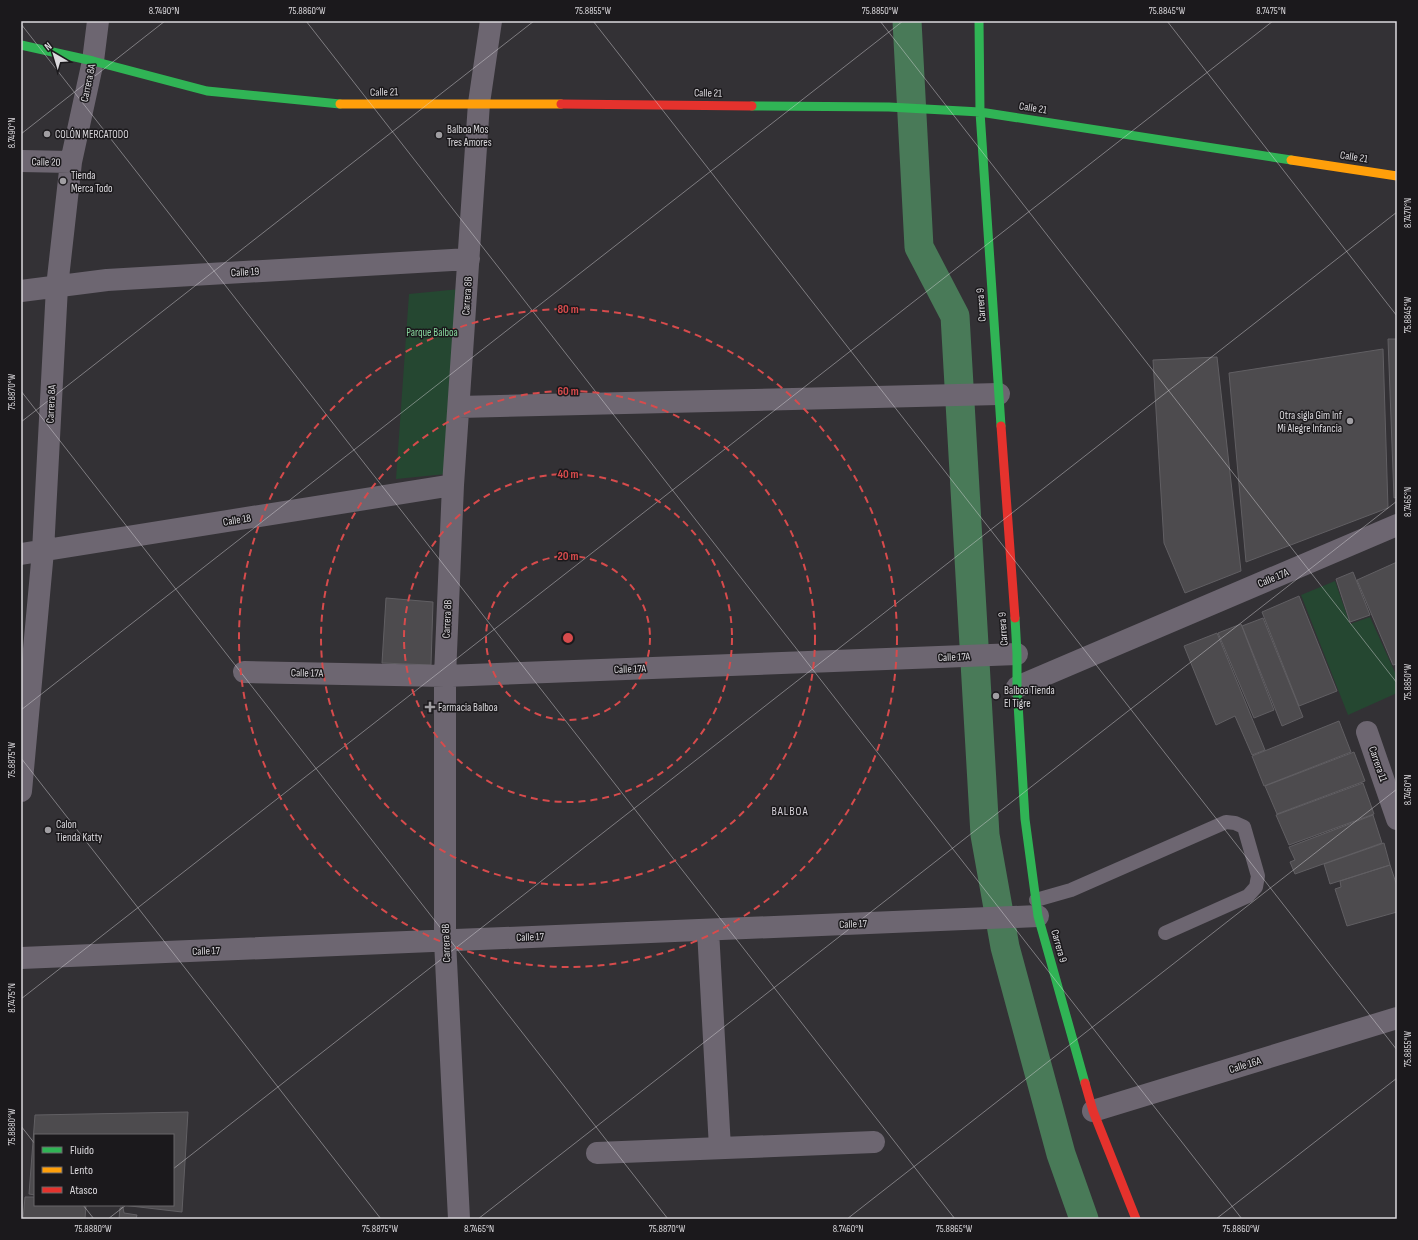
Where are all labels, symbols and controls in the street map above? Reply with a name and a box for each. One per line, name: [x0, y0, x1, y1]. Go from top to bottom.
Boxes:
text: 8.7490°N: [149, 5, 179, 17]
text: 75.8860°W: [289, 5, 326, 17]
text: 75.8855°W: [575, 5, 612, 17]
text: 75.8850°W: [862, 5, 899, 17]
text: 75.8845°W: [1149, 5, 1186, 17]
text: 8.7475°N: [1256, 5, 1286, 17]
north arrow: [34, 34, 74, 74]
text: N: [42, 40, 55, 53]
street label: Carrera 8A: [78, 63, 98, 103]
street label: Calle 21: [370, 85, 398, 99]
street label: Calle 21: [694, 86, 722, 100]
street label: Calle 21: [1018, 99, 1048, 117]
text: 8.7490°N: [6, 118, 18, 148]
place label: Balboa Mos Tres Amores: [447, 123, 492, 149]
place label: COLÓN MERCATODO: [55, 128, 129, 141]
marker: COLÓN MERCATODO: [42, 129, 52, 139]
marker: Balboa Mos Tres Amores: [434, 130, 444, 140]
street label: Calle 21: [1339, 148, 1369, 166]
street label: Calle 20: [31, 155, 61, 169]
place label: Tienda Merca Todo: [71, 169, 113, 195]
marker: Tienda Merca Todo: [58, 176, 68, 186]
text: 8.7470°N: [1402, 198, 1414, 228]
street label: Calle 19: [230, 265, 260, 279]
street label: Carrera 8B: [459, 276, 475, 316]
street label: Carrera 9: [973, 288, 989, 322]
text: 75.8845°W: [1402, 296, 1414, 333]
text: 80 m: [557, 302, 579, 317]
park label: Parque Balboa: [406, 326, 458, 339]
text: 75.8870°W: [6, 373, 18, 410]
street label: Carrera 8A: [44, 384, 59, 424]
text: 60 m: [557, 384, 579, 399]
place label: Otra sigla Gim Inf Mi Alegre Infancia: [1277, 409, 1343, 435]
marker: Otra sigla Gim Inf Mi Alegre Infancia: [1345, 416, 1355, 426]
text: 40 m: [557, 467, 579, 482]
text: 8.7465°N: [1402, 487, 1414, 517]
street label: Calle 18: [222, 511, 252, 529]
text: 20 m: [558, 549, 578, 564]
street label: Calle 17A: [1256, 566, 1291, 590]
street label: Carrera 8B: [439, 599, 455, 639]
street label: Carrera 9: [995, 612, 1011, 646]
centre of rings: [561, 631, 575, 645]
street label: Calle 17A: [938, 650, 971, 664]
street label: Calle 17A: [614, 662, 647, 676]
text: 75.8850°W: [1402, 663, 1414, 700]
street label: Calle 17A: [291, 666, 324, 680]
place label: Balboa Tienda El Tigre: [1004, 684, 1055, 710]
marker: Balboa Tienda El Tigre: [991, 691, 1001, 701]
place label: Farmacia Balboa: [438, 701, 498, 714]
marker: Farmacia Balboa: [425, 702, 435, 712]
text: 75.8875°W: [6, 741, 18, 778]
street label: Carrera 11: [1366, 745, 1390, 784]
text: 8.7460°N: [1402, 775, 1414, 805]
district label: BALBOA: [771, 804, 809, 819]
place label: Calon Tienda Katty: [56, 818, 103, 844]
marker: Calon Tienda Katty: [43, 825, 53, 835]
street label: Calle 17: [839, 917, 868, 931]
street label: Carrera 8B: [439, 923, 453, 963]
street label: Carrera 9: [1048, 928, 1070, 964]
street label: Calle 17: [516, 930, 545, 944]
street label: Calle 17: [192, 944, 221, 958]
text: 8.7475°N: [6, 983, 18, 1013]
text: 75.8855°W: [1402, 1030, 1414, 1067]
street label: Calle 16A: [1227, 1054, 1263, 1076]
text: 75.8880°W: [6, 1108, 18, 1145]
legend: [34, 1134, 174, 1206]
text: Fluido: [70, 1143, 94, 1158]
text: Lento: [70, 1163, 93, 1178]
text: Atasco: [69, 1183, 97, 1198]
text: 75.8880°W: [75, 1223, 112, 1235]
text: 75.8875°W: [362, 1223, 399, 1235]
text: 8.7465°N: [464, 1223, 494, 1235]
text: 75.8870°W: [649, 1223, 686, 1235]
text: 8.7460°N: [833, 1223, 863, 1235]
text: 75.8865°W: [936, 1223, 973, 1235]
text: 75.8860°W: [1223, 1223, 1260, 1235]

